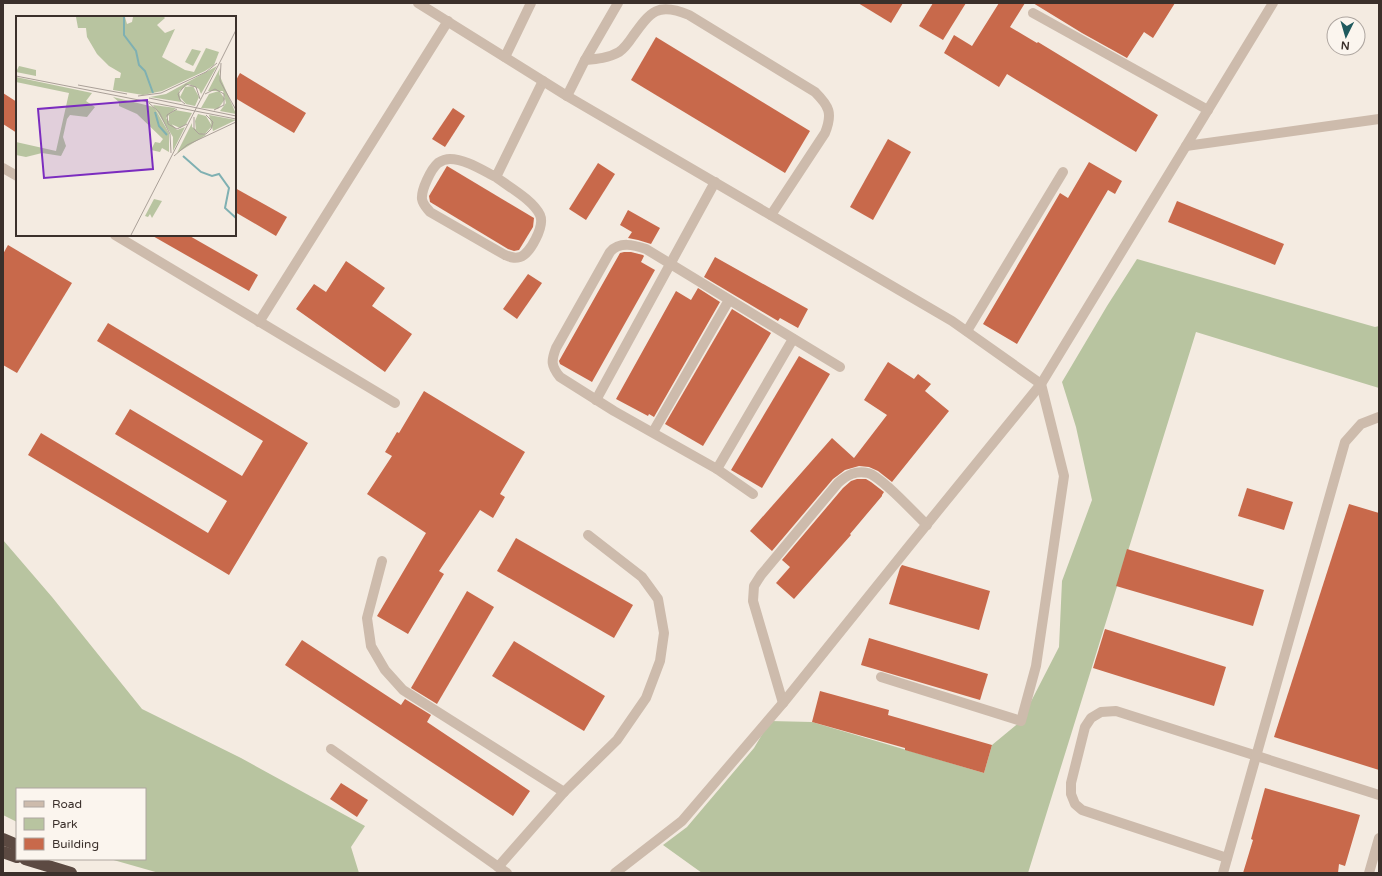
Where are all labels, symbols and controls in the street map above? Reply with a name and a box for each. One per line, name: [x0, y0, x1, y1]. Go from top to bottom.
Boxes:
inset map: [16, 16, 236, 236]
north arrow: [1326, 16, 1366, 56]
text: N: [1340, 39, 1350, 52]
legend: [16, 788, 146, 860]
text: Road: [52, 797, 82, 811]
text: Park: [52, 817, 78, 831]
text: Building: [52, 837, 99, 851]

